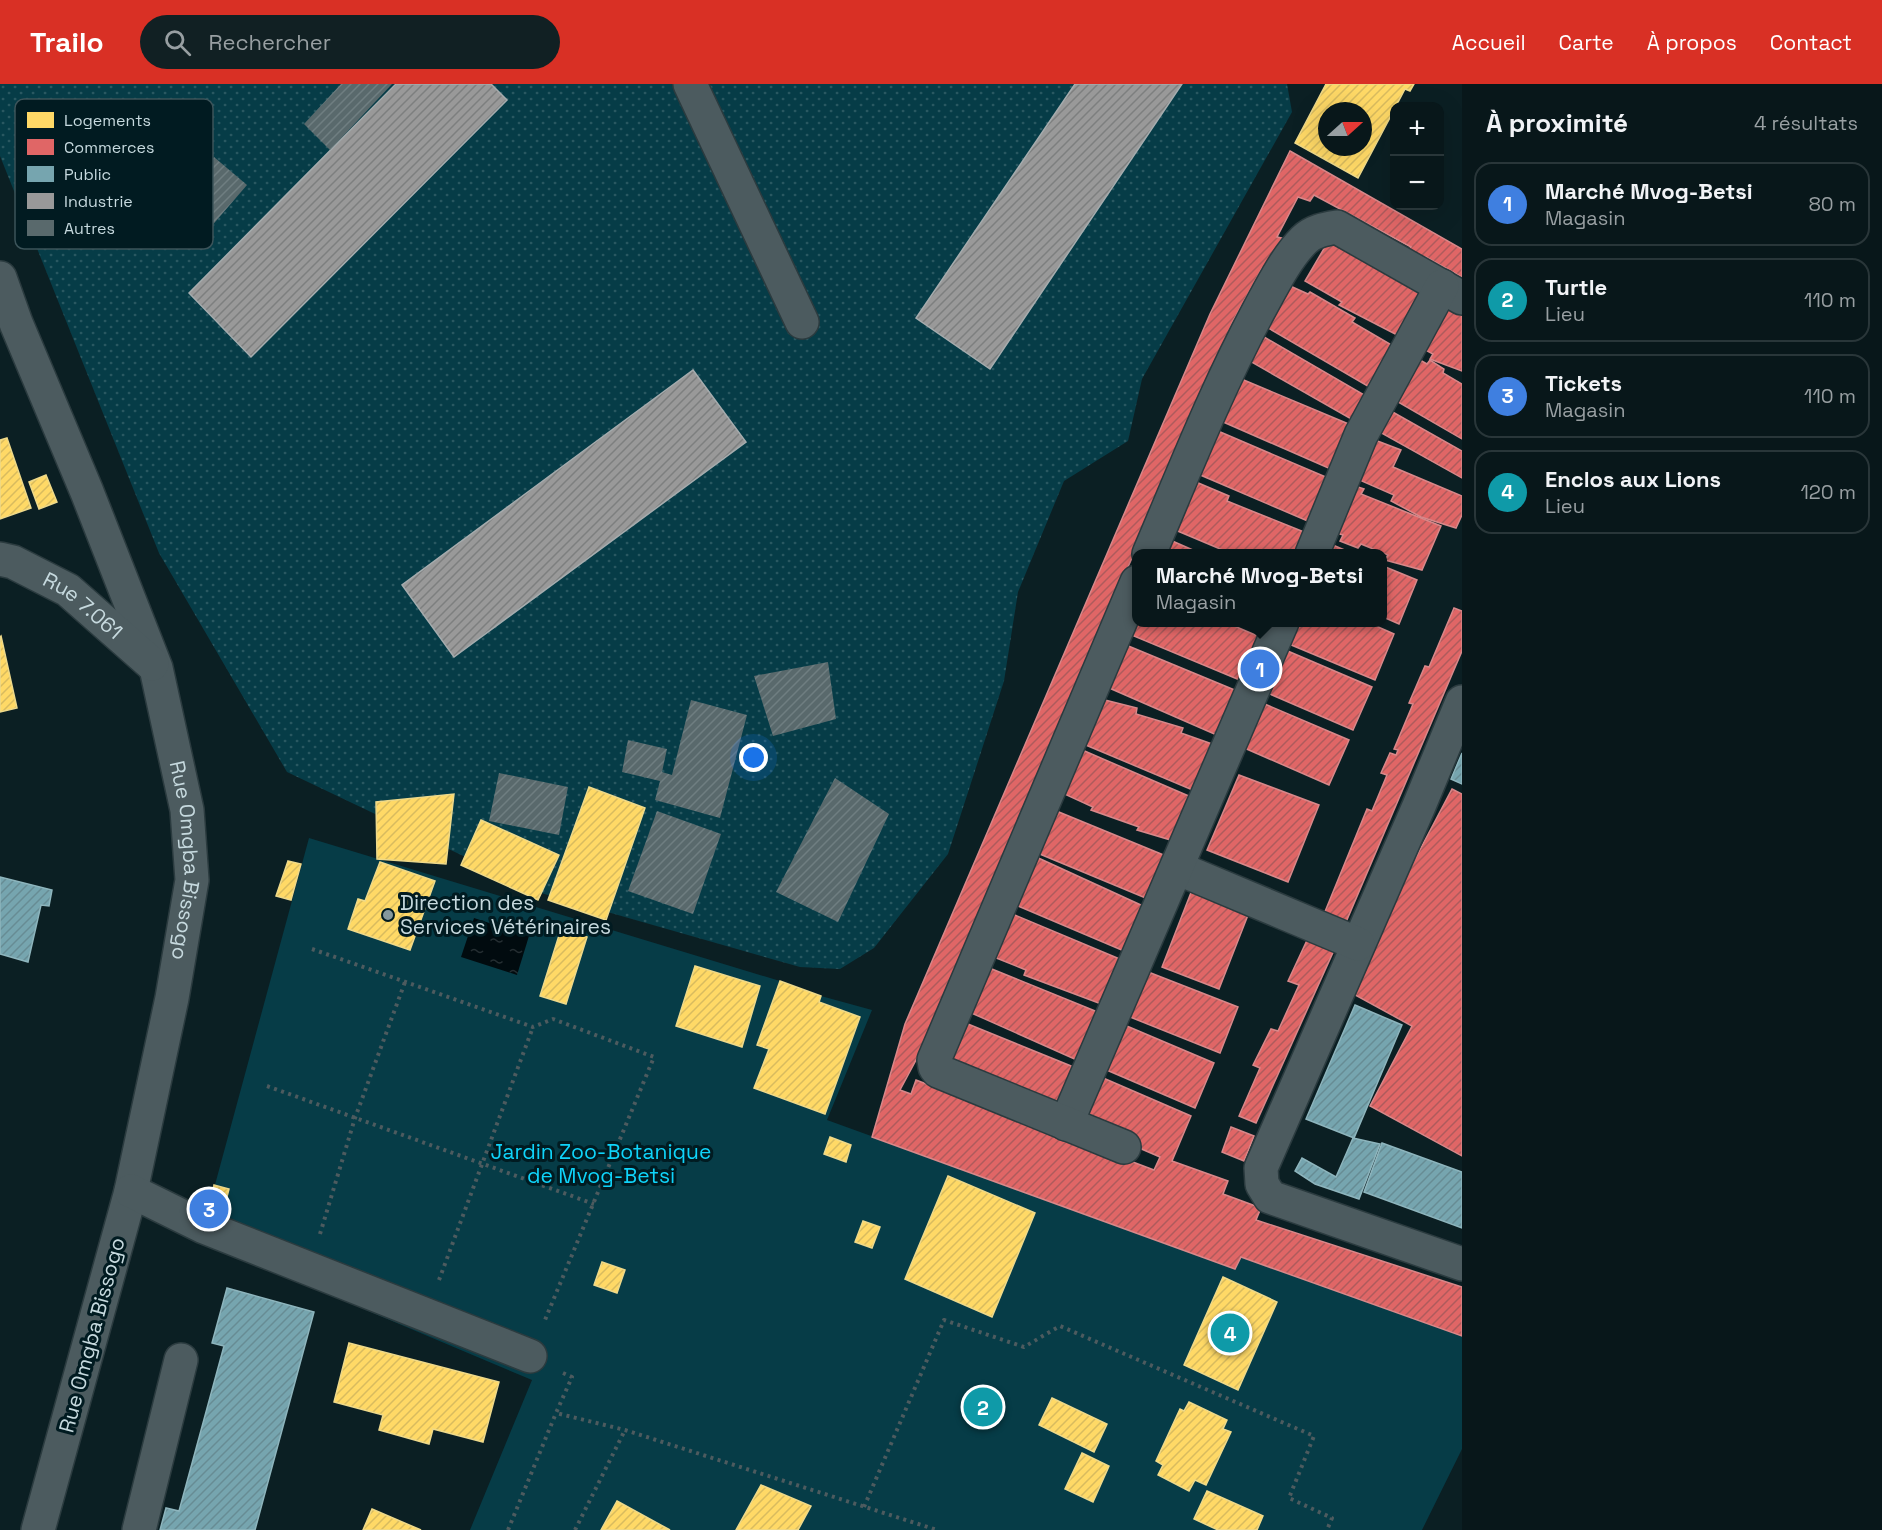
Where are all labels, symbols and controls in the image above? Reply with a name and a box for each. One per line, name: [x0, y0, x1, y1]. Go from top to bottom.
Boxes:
search box: [140, 15, 560, 69]
text: Trailo: [30, 24, 104, 60]
icon: search: [161, 26, 194, 59]
text: Rechercher: [209, 28, 331, 56]
text: Accueil: [1452, 29, 1526, 56]
text: Carte: [1559, 29, 1614, 56]
text: À propos: [1647, 29, 1737, 56]
text: Contact: [1770, 29, 1852, 56]
legend: [15, 99, 213, 249]
north arrow: [1318, 102, 1372, 156]
map controls: [1390, 102, 1444, 210]
button: +: [1390, 102, 1444, 156]
text: À proximité: [1486, 106, 1628, 140]
text: Logements: [64, 110, 151, 131]
text: 4 résultats: [1754, 110, 1858, 136]
text: Commerces: [64, 137, 154, 158]
button: −: [1390, 156, 1444, 210]
text: Public: [64, 164, 111, 185]
text: Marché Mvog-Betsi: [1545, 177, 1753, 205]
text: Industrie: [64, 191, 133, 212]
text: 1: [1503, 191, 1512, 217]
text: 80 m: [1808, 191, 1856, 217]
text: Magasin: [1545, 205, 1626, 231]
text: Autres: [64, 218, 115, 239]
text: Turtle: [1545, 273, 1607, 301]
text: 2: [1502, 287, 1513, 313]
text: 110 m: [1804, 287, 1856, 313]
text: Lieu: [1545, 301, 1585, 327]
text: Tickets: [1545, 369, 1622, 397]
text: 3: [1501, 383, 1514, 409]
text: 110 m: [1804, 383, 1856, 409]
text: Magasin: [1545, 397, 1626, 423]
text: Enclos aux Lions: [1545, 465, 1721, 493]
text: 4: [1501, 479, 1514, 505]
text: 120 m: [1800, 479, 1856, 505]
text: Lieu: [1545, 493, 1585, 519]
popup: [1132, 549, 1387, 627]
text: Marché Mvog-Betsi: [1156, 561, 1363, 589]
street label: Rue 7.061: [39, 566, 128, 645]
text: Magasin: [1156, 589, 1236, 615]
pin: 1: [1240, 646, 1280, 692]
your location: [739, 743, 768, 772]
street label: Rue Omgba Bissogo: [164, 758, 206, 962]
place label: Direction des Services Vétérinaires: [400, 889, 611, 940]
marker: Direction des Services Vétérinaires: [381, 908, 395, 922]
park label: Jardin Zoo-Botanique de Mvog-Betsi: [491, 1138, 711, 1189]
pin: 3: [190, 1186, 228, 1232]
street label: Rue Omgba Bissogo: [52, 1234, 131, 1436]
pin: 4: [1210, 1310, 1250, 1356]
pin: 2: [964, 1384, 1002, 1430]

